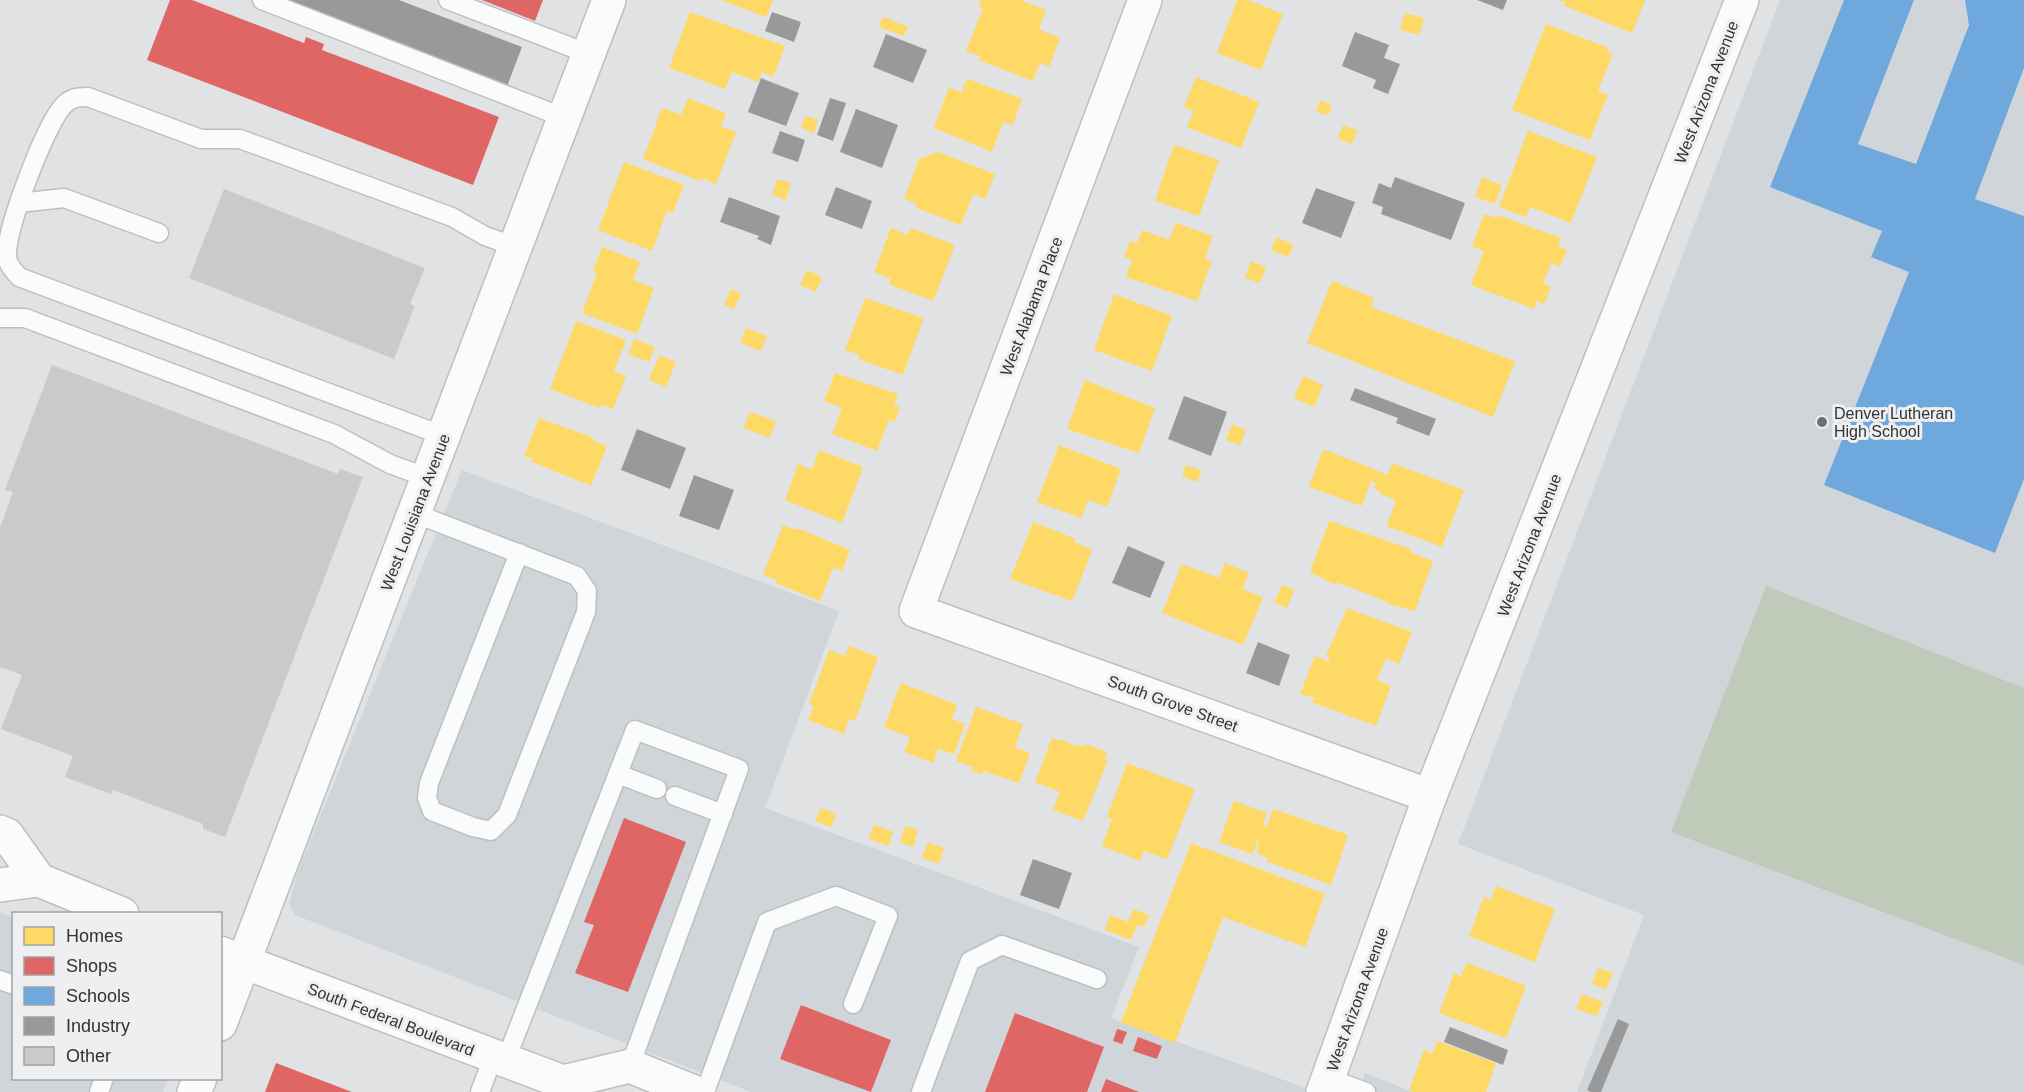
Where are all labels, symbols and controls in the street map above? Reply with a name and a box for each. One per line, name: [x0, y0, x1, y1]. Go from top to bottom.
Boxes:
street label: West Arizona Avenue: [1671, 18, 1742, 166]
street label: West Alabama Place: [997, 234, 1066, 378]
place label: Denver Lutheran High School: [1834, 405, 1953, 440]
marker: Denver Lutheran High School: [1815, 415, 1829, 429]
street label: West Louisiana Avenue: [378, 431, 453, 593]
street label: West Arizona Avenue: [1494, 471, 1565, 619]
street label: South Grove Street: [1106, 672, 1241, 735]
legend: [12, 912, 222, 1080]
street label: West Arizona Avenue: [1324, 925, 1391, 1073]
text: Homes: [66, 926, 123, 946]
text: Shops: [66, 956, 117, 976]
street label: South Federal Boulevard: [305, 980, 476, 1059]
text: Schools: [66, 986, 130, 1006]
text: Industry: [66, 1016, 130, 1036]
text: Other: [66, 1046, 111, 1066]

